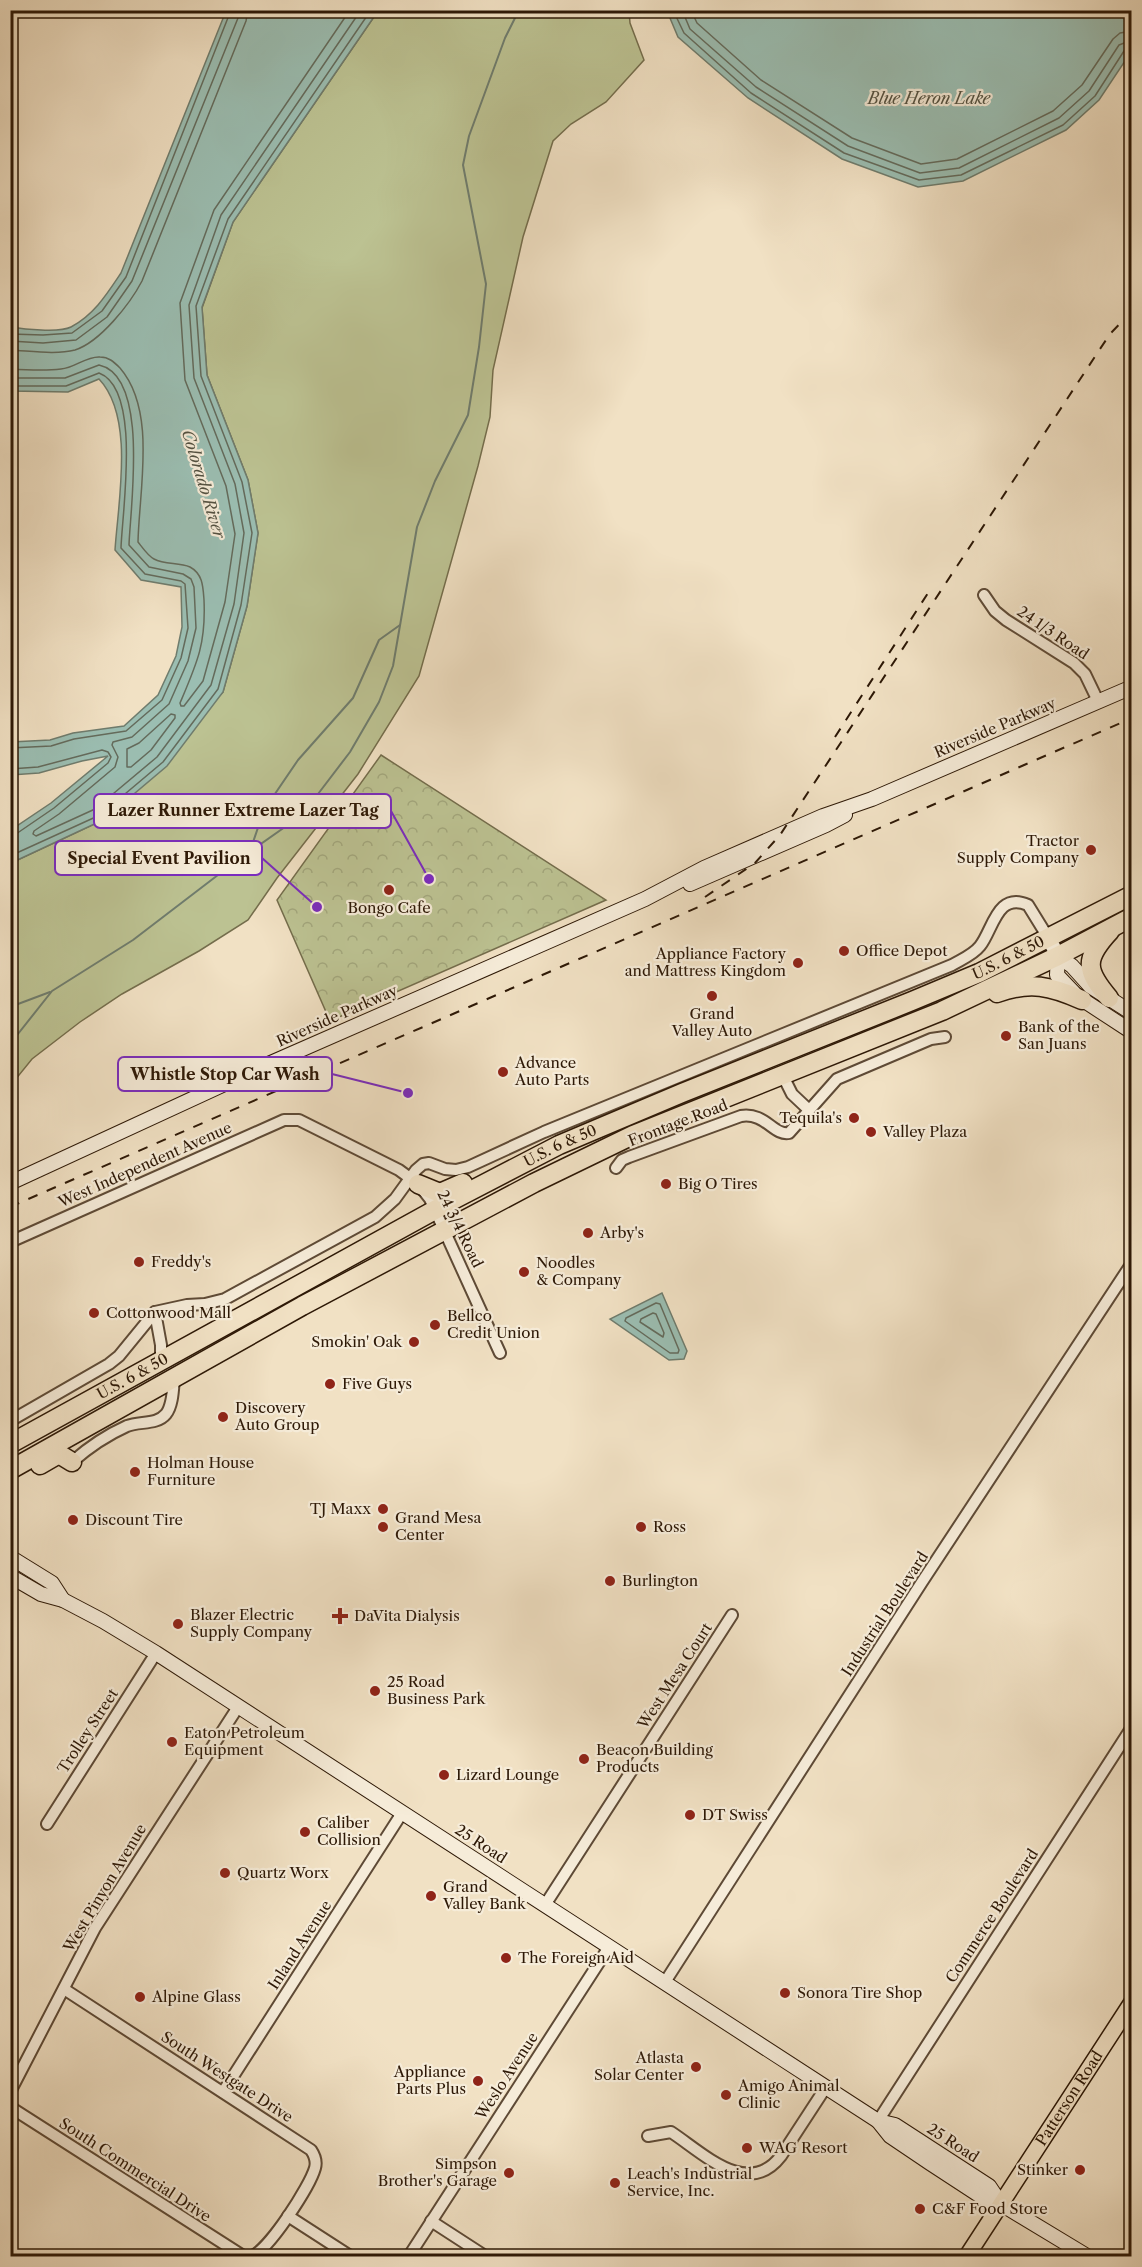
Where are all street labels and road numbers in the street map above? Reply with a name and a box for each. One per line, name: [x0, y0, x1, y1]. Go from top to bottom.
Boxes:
street label: 24 1/3 Road: [1014, 602, 1093, 663]
street label: Riverside Parkway: [931, 693, 1059, 762]
street label: U.S. 6 & 50: [969, 931, 1047, 984]
street label: Riverside Parkway: [273, 980, 401, 1051]
street label: Frontage Road: [625, 1095, 730, 1150]
street label: West Independent Avenue: [54, 1118, 234, 1212]
street label: U.S. 6 & 50: [520, 1120, 599, 1171]
street label: 24 3/4 Road: [433, 1187, 487, 1271]
street label: U.S. 6 & 50: [93, 1349, 171, 1403]
street label: Industrial Boulevard: [837, 1548, 932, 1680]
street label: West Mesa Court: [633, 1619, 716, 1733]
street label: Trolley Street: [53, 1684, 122, 1777]
street label: West Pinyon Avenue: [58, 1820, 150, 1956]
street label: 25 Road: [452, 1820, 511, 1867]
street label: Commerce Boulevard: [941, 1845, 1042, 1986]
street label: Inland Avenue: [264, 1897, 335, 1993]
street label: South Westgate Drive: [158, 2027, 297, 2126]
street label: Weslo Avenue: [471, 2028, 542, 2124]
street label: Patterson Road: [1031, 2047, 1107, 2149]
street label: South Commercial Drive: [56, 2113, 215, 2226]
street label: 25 Road: [924, 2119, 983, 2166]

